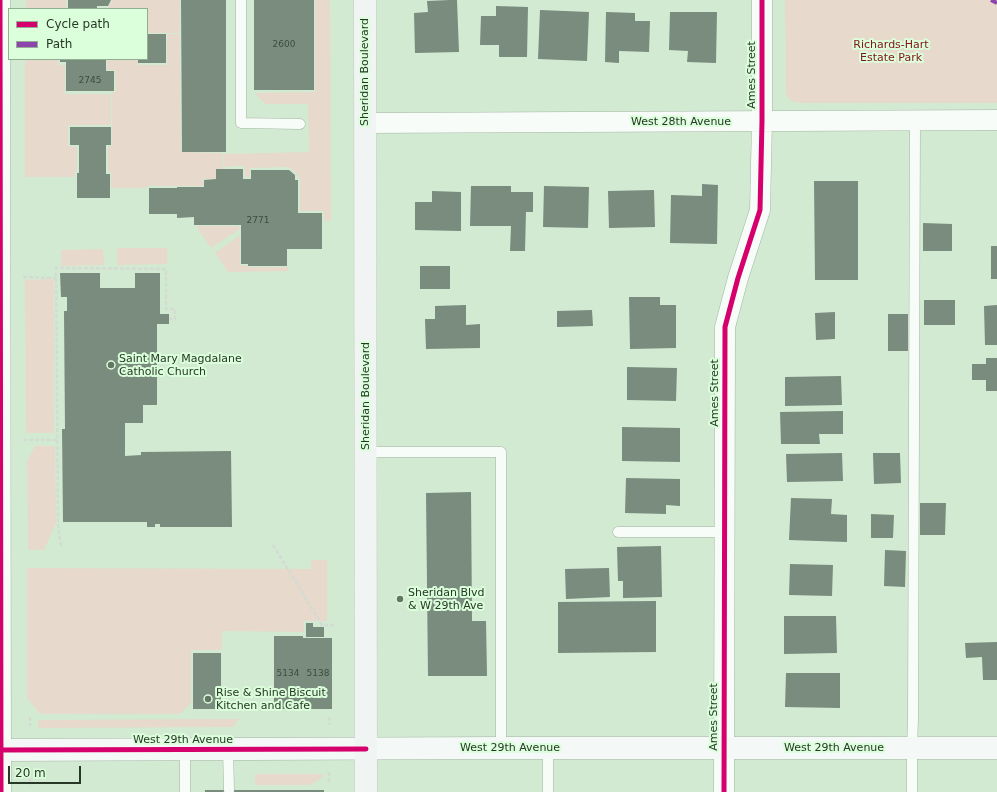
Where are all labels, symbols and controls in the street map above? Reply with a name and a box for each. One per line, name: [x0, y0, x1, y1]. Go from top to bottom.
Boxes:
legend: [8, 8, 148, 60]
text: Cycle path: [46, 17, 110, 31]
street label: Sheridan Boulevard: [358, 18, 372, 126]
text: Path: [46, 37, 72, 51]
park label: Richards-Hart Estate Park: [853, 38, 929, 64]
house number: 2600: [273, 40, 295, 50]
street label: Ames Street: [745, 41, 759, 109]
house number: 2745: [79, 76, 101, 86]
street label: West 28th Avenue: [631, 115, 731, 129]
house number: 2771: [247, 216, 269, 226]
street label: Sheridan Boulevard: [359, 342, 373, 450]
place label: Saint Mary Magdalane Catholic Church: [119, 352, 242, 378]
street label: Ames Street: [708, 359, 722, 427]
marker: Saint Mary Magdalane Catholic Church: [106, 360, 116, 370]
place label: Sheridan Blvd & W 29th Ave: [408, 586, 485, 612]
marker: Sheridan Blvd & W 29th Ave: [395, 594, 405, 604]
house number: 5134: [277, 669, 299, 679]
house number: 5138: [307, 669, 329, 679]
street label: Ames Street: [707, 683, 721, 751]
place label: Rise & Shine Biscuit Kitchen and Cafe: [216, 686, 326, 712]
marker: Rise & Shine Biscuit Kitchen and Cafe: [203, 694, 213, 704]
street label: West 29th Avenue: [133, 733, 233, 747]
street label: West 29th Avenue: [460, 741, 560, 755]
street label: West 29th Avenue: [784, 741, 884, 755]
scale bar: [10, 758, 83, 784]
text: 20 m: [15, 766, 46, 780]

